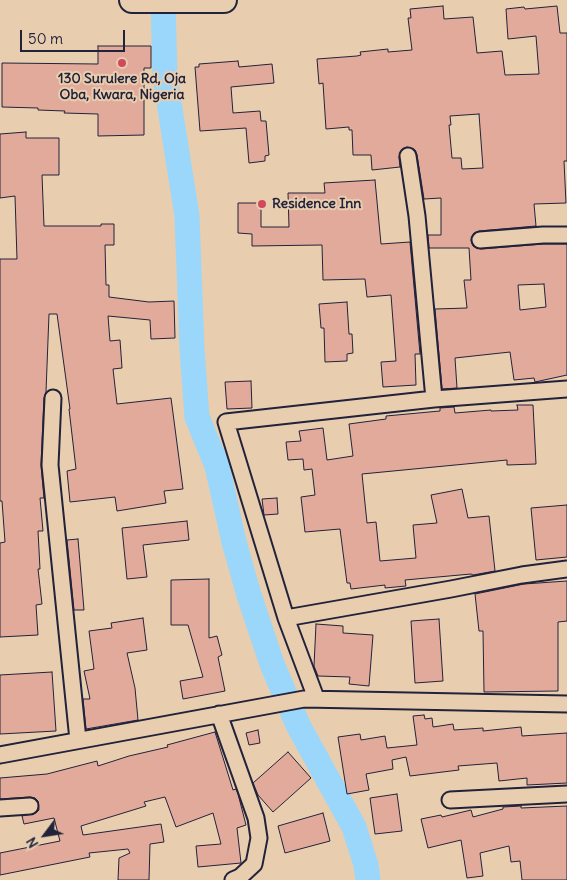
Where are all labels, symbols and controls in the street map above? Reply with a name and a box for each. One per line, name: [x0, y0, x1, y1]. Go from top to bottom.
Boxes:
scale bar: [22, 20, 128, 52]
text: 50 m: [28, 29, 63, 48]
marker: 130 Surulere Rd, Oja Oba, Kwara, Nigeria: [116, 57, 128, 69]
place label: 130 Surulere Rd, Oja Oba, Kwara, Nigeria: [58, 71, 186, 104]
place label: Residence Inn: [272, 196, 361, 212]
marker: Residence Inn: [256, 198, 268, 210]
north arrow: [20, 810, 70, 860]
text: N: [22, 834, 42, 852]

